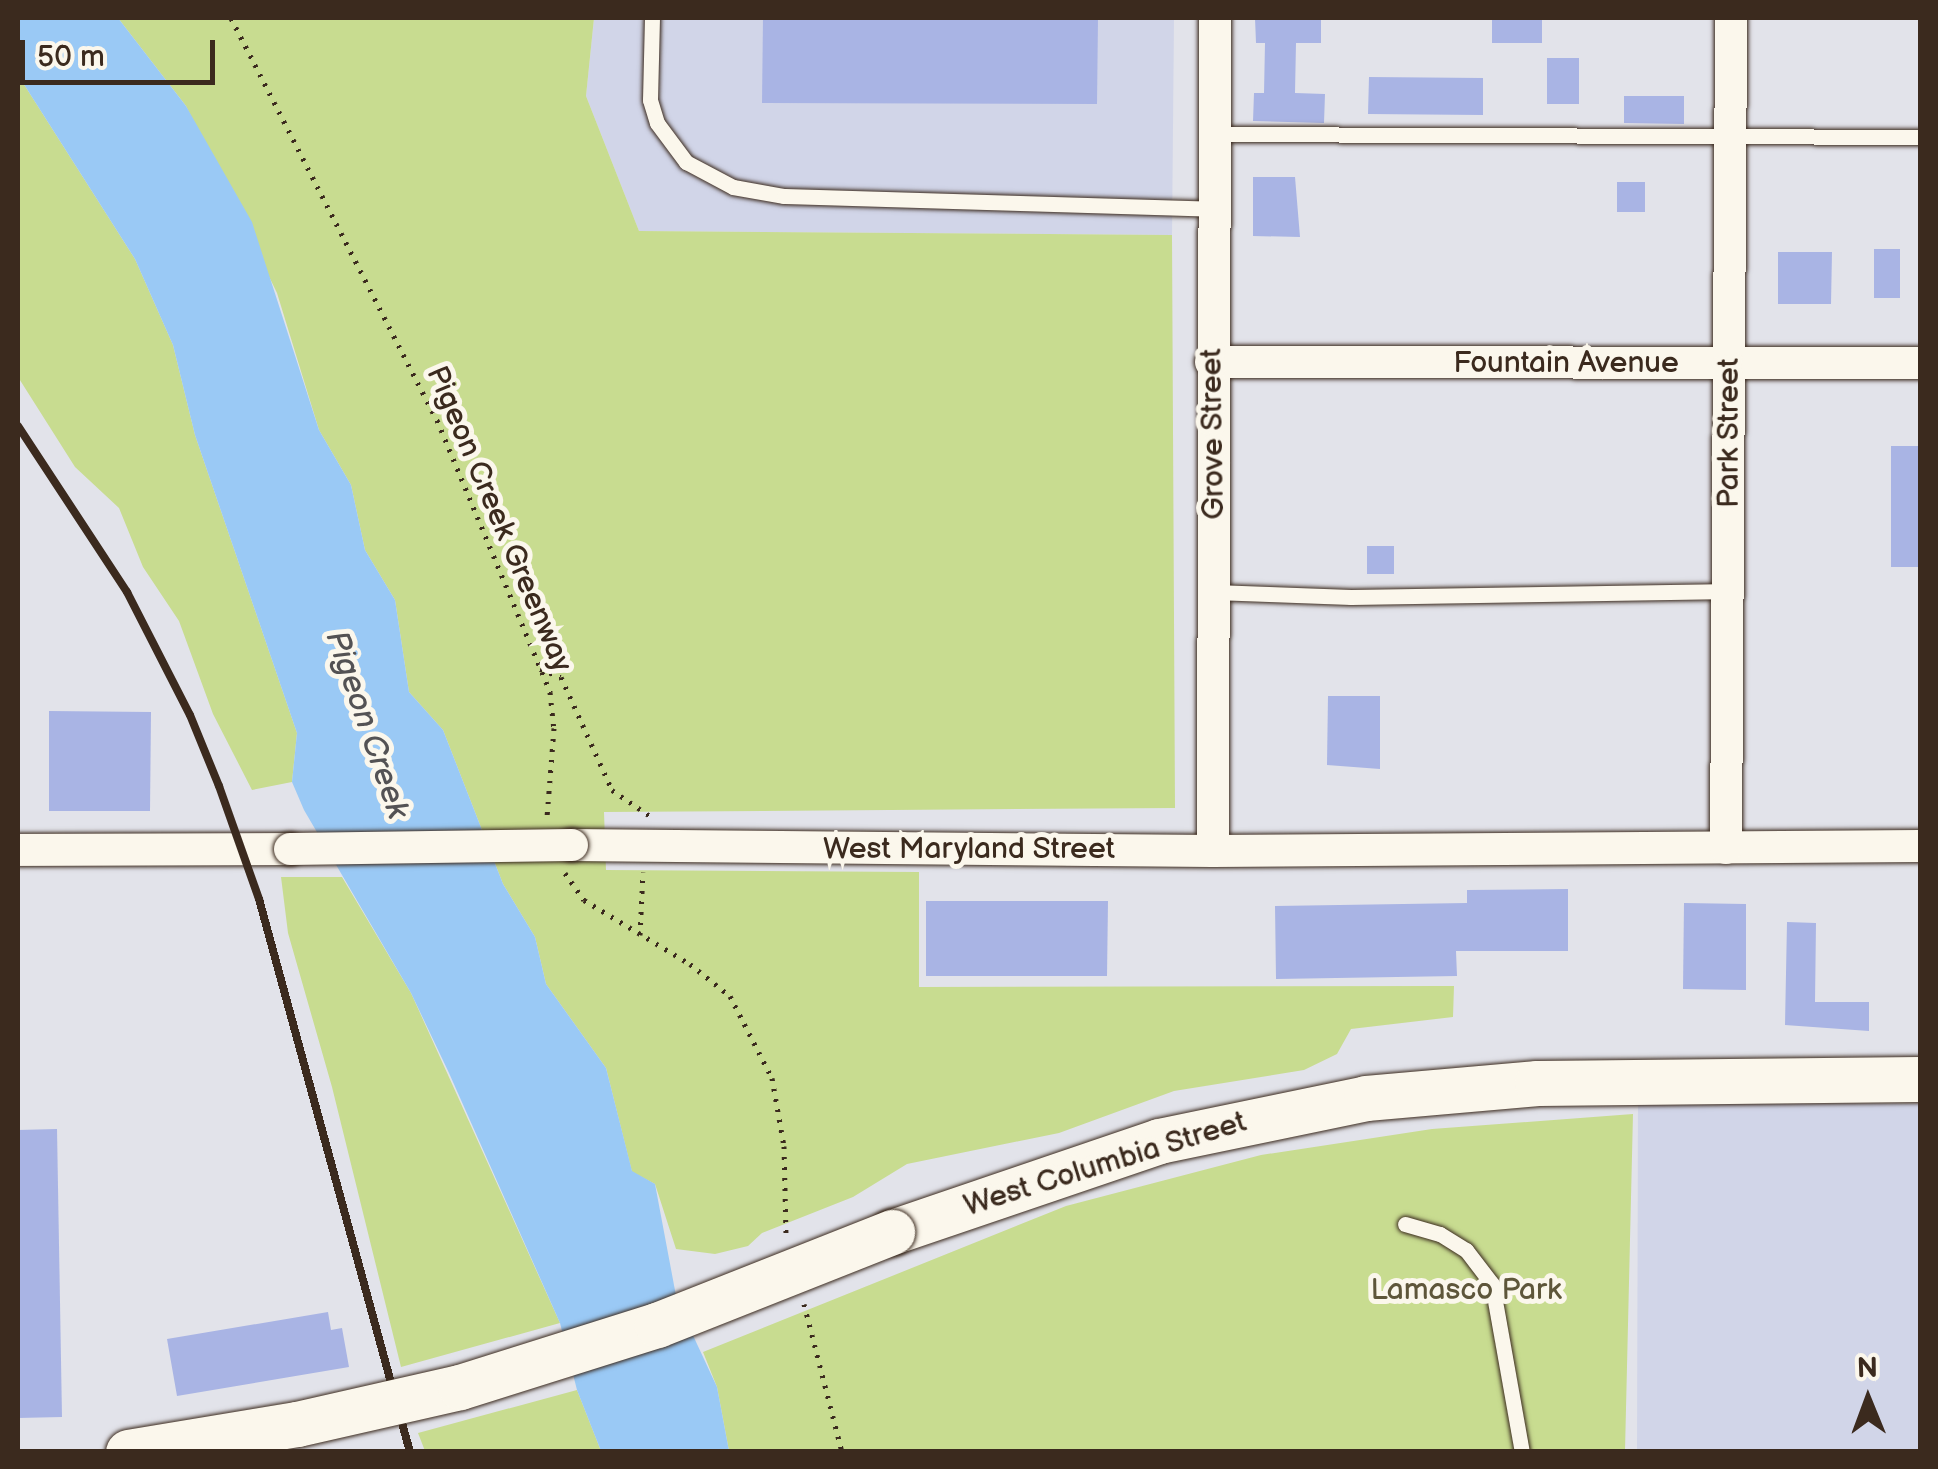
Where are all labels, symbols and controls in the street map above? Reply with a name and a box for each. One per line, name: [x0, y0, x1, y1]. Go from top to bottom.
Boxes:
scale bar: [25, 20, 220, 82]
text: 50 m: [37, 39, 105, 75]
street label: Fountain Avenue: [1453, 345, 1679, 381]
street label: Grove Street: [1194, 348, 1232, 520]
street label: Park Street: [1711, 358, 1747, 508]
street label: Pigeon Creek Greenway: [418, 361, 580, 677]
water label: Pigeon Creek: [316, 626, 416, 824]
street label: West Maryland Street: [823, 831, 1115, 867]
street label: West Columbia Street: [959, 1104, 1251, 1224]
park label: Lamasco Park: [1370, 1272, 1562, 1308]
north arrow: [1818, 1349, 1918, 1449]
text: N: [1857, 1352, 1878, 1385]

